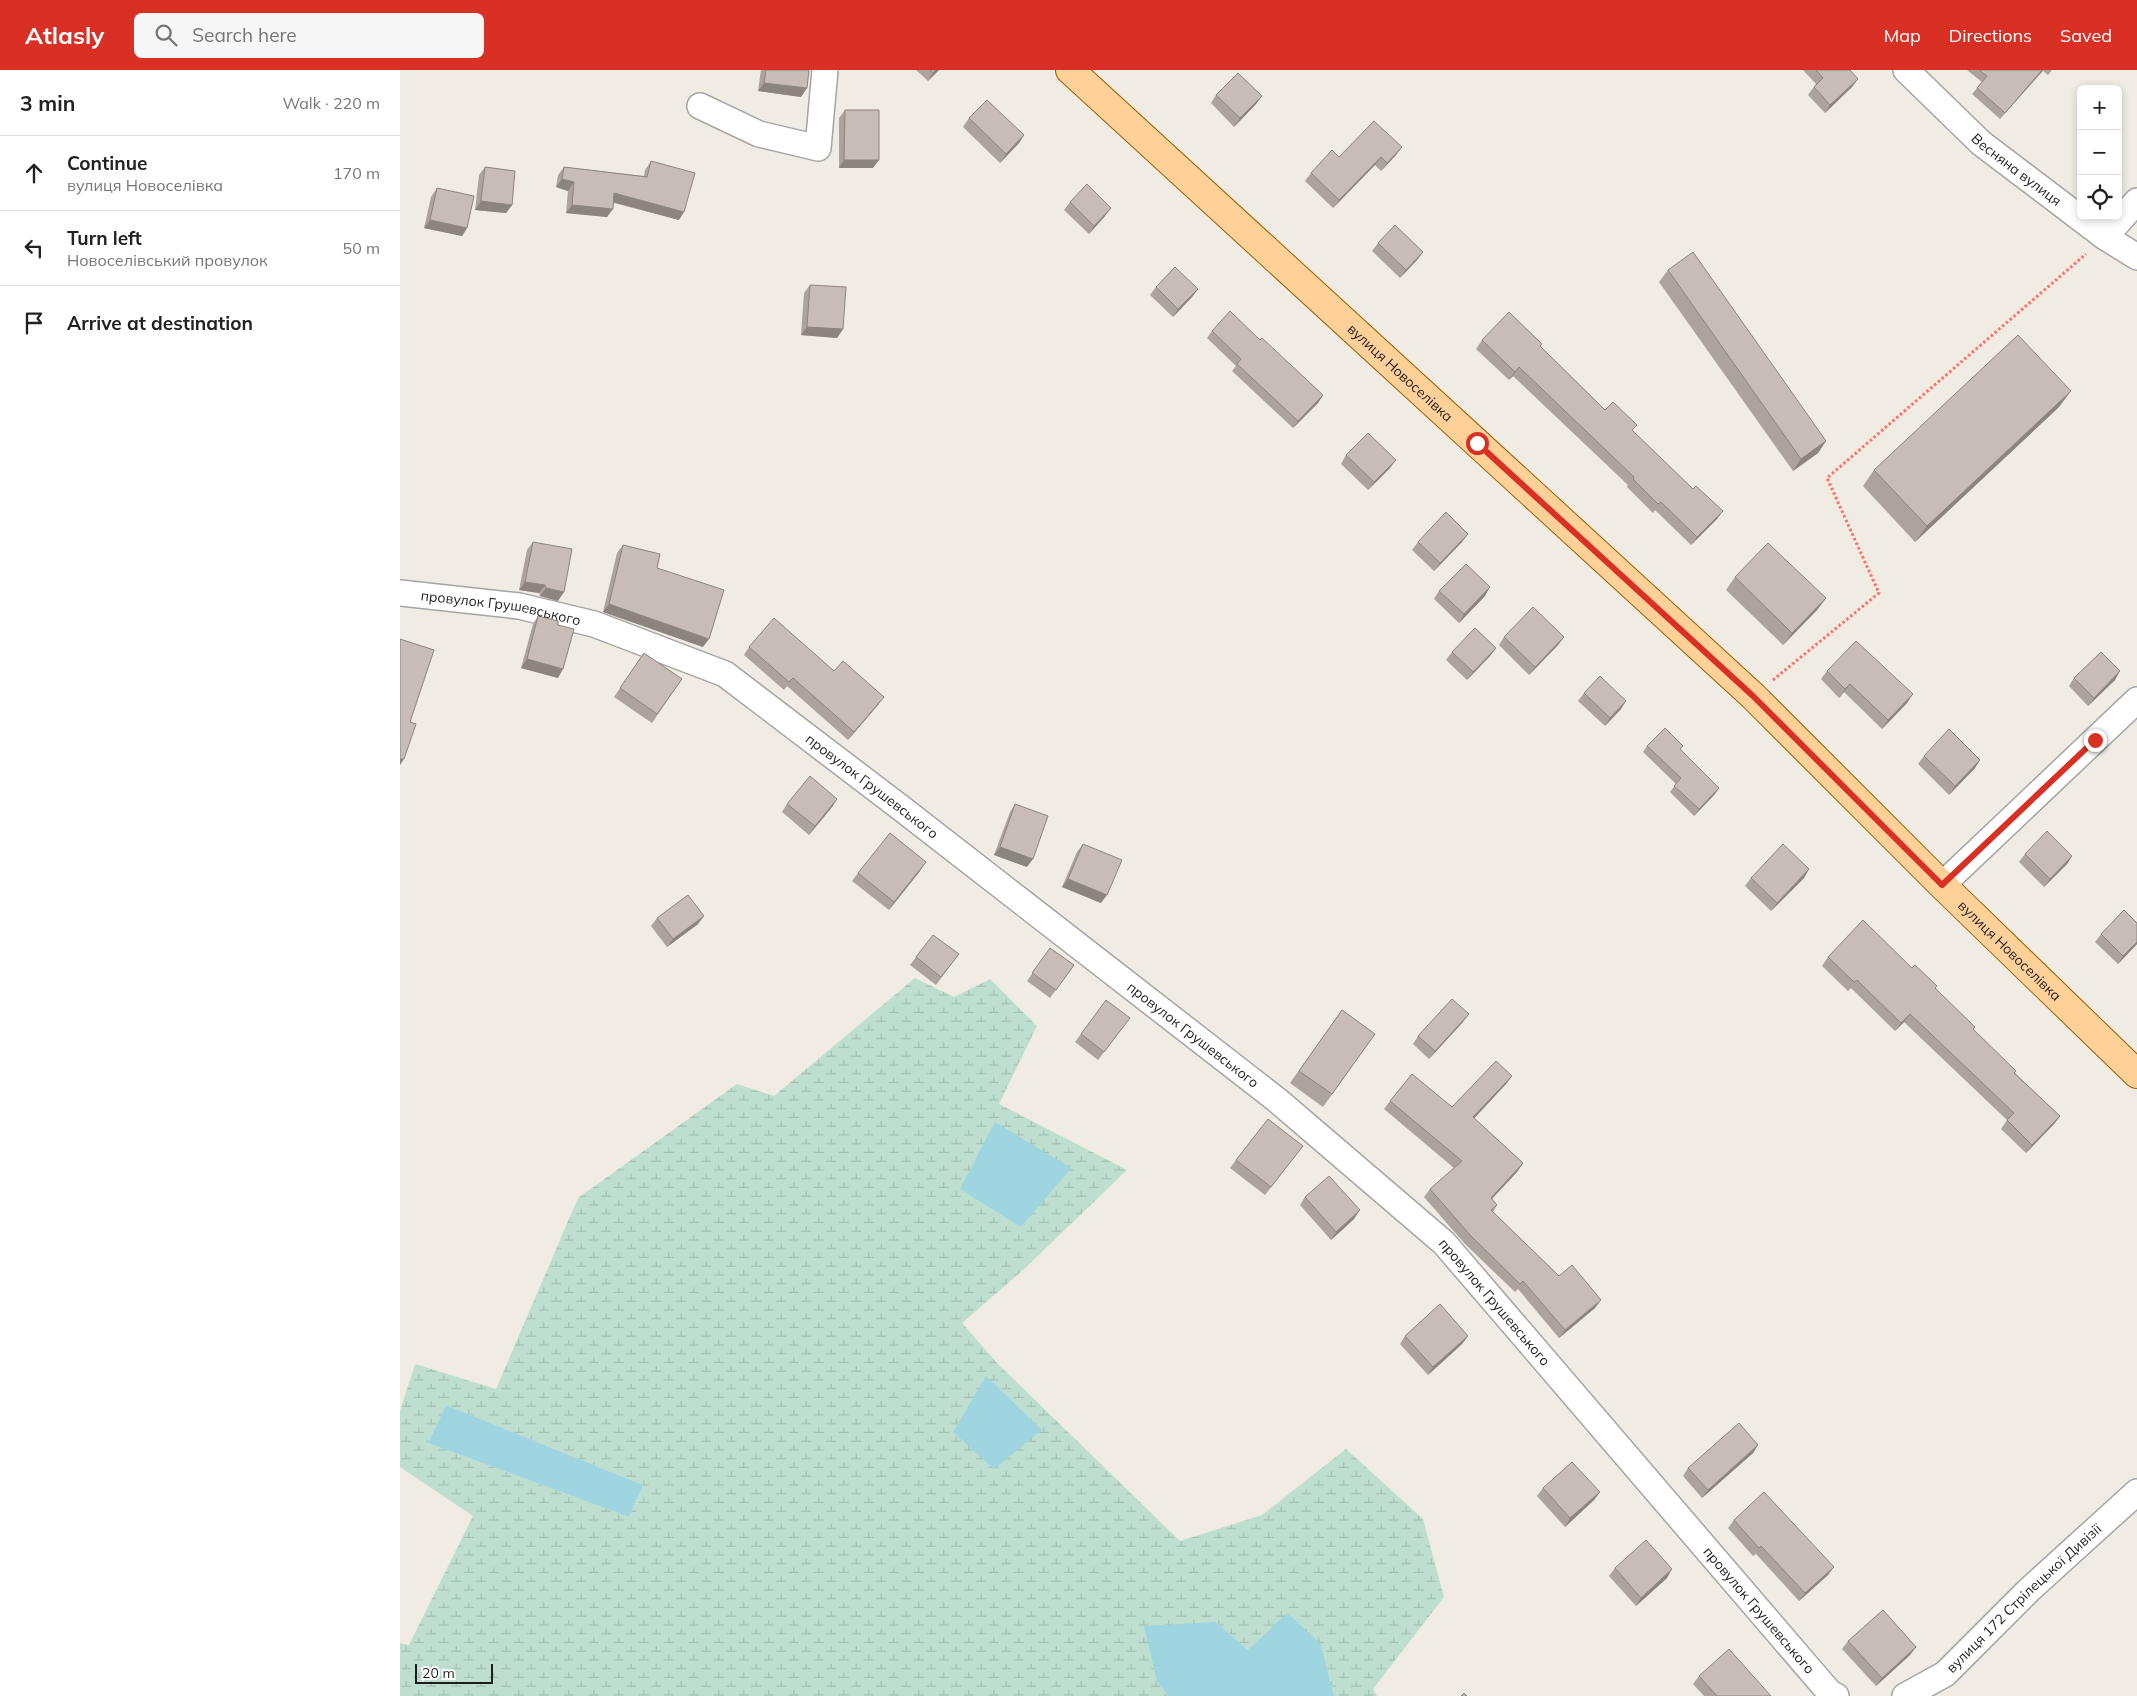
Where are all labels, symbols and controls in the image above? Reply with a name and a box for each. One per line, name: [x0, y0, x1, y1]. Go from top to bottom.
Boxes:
search box: [134, 13, 484, 58]
text: Atlasly: [25, 20, 104, 50]
icon: search: [152, 21, 180, 49]
text: Search here: [192, 23, 297, 47]
text: Map: [1884, 24, 1921, 47]
text: Directions: [1949, 24, 2032, 47]
text: Saved: [2060, 24, 2112, 47]
map controls: [2077, 85, 2122, 220]
button: +: [2077, 85, 2122, 130]
text: 3 min: [20, 90, 75, 116]
text: Walk · 220 m: [282, 93, 380, 113]
street label: Весняна вулиця: [1968, 130, 2065, 210]
button: −: [2077, 130, 2122, 175]
text: Continue: [67, 151, 147, 175]
icon: ahead: [20, 159, 48, 187]
text: 170 m: [333, 163, 380, 183]
text: вулиця Новоселівка: [67, 175, 223, 195]
button: locate: [2077, 175, 2122, 220]
text: Turn left: [67, 226, 142, 250]
icon: left: [20, 234, 48, 262]
text: 50 m: [343, 238, 380, 258]
text: Новоселівський провулок: [67, 250, 268, 270]
icon: arrive: [20, 309, 48, 337]
text: Arrive at destination: [67, 311, 253, 335]
street label: вулиця Новоселівка: [1344, 320, 1457, 426]
route start: [1466, 432, 1489, 455]
street label: провулок Грушевського: [420, 586, 583, 630]
route end: [2084, 729, 2107, 752]
street label: провулок Грушевського: [802, 730, 942, 843]
street label: вулиця Новоселівка: [1954, 897, 2065, 1005]
street label: провулок Грушевського: [1123, 978, 1263, 1092]
street label: провулок Грушевського: [1435, 1235, 1554, 1369]
street label: вулиця 172 Стрілецької Дивізії: [1942, 1519, 2106, 1677]
street label: провулок Грушевського: [1699, 1543, 1819, 1678]
scale bar: [415, 1661, 492, 1684]
text: 20 m: [422, 1664, 455, 1682]

